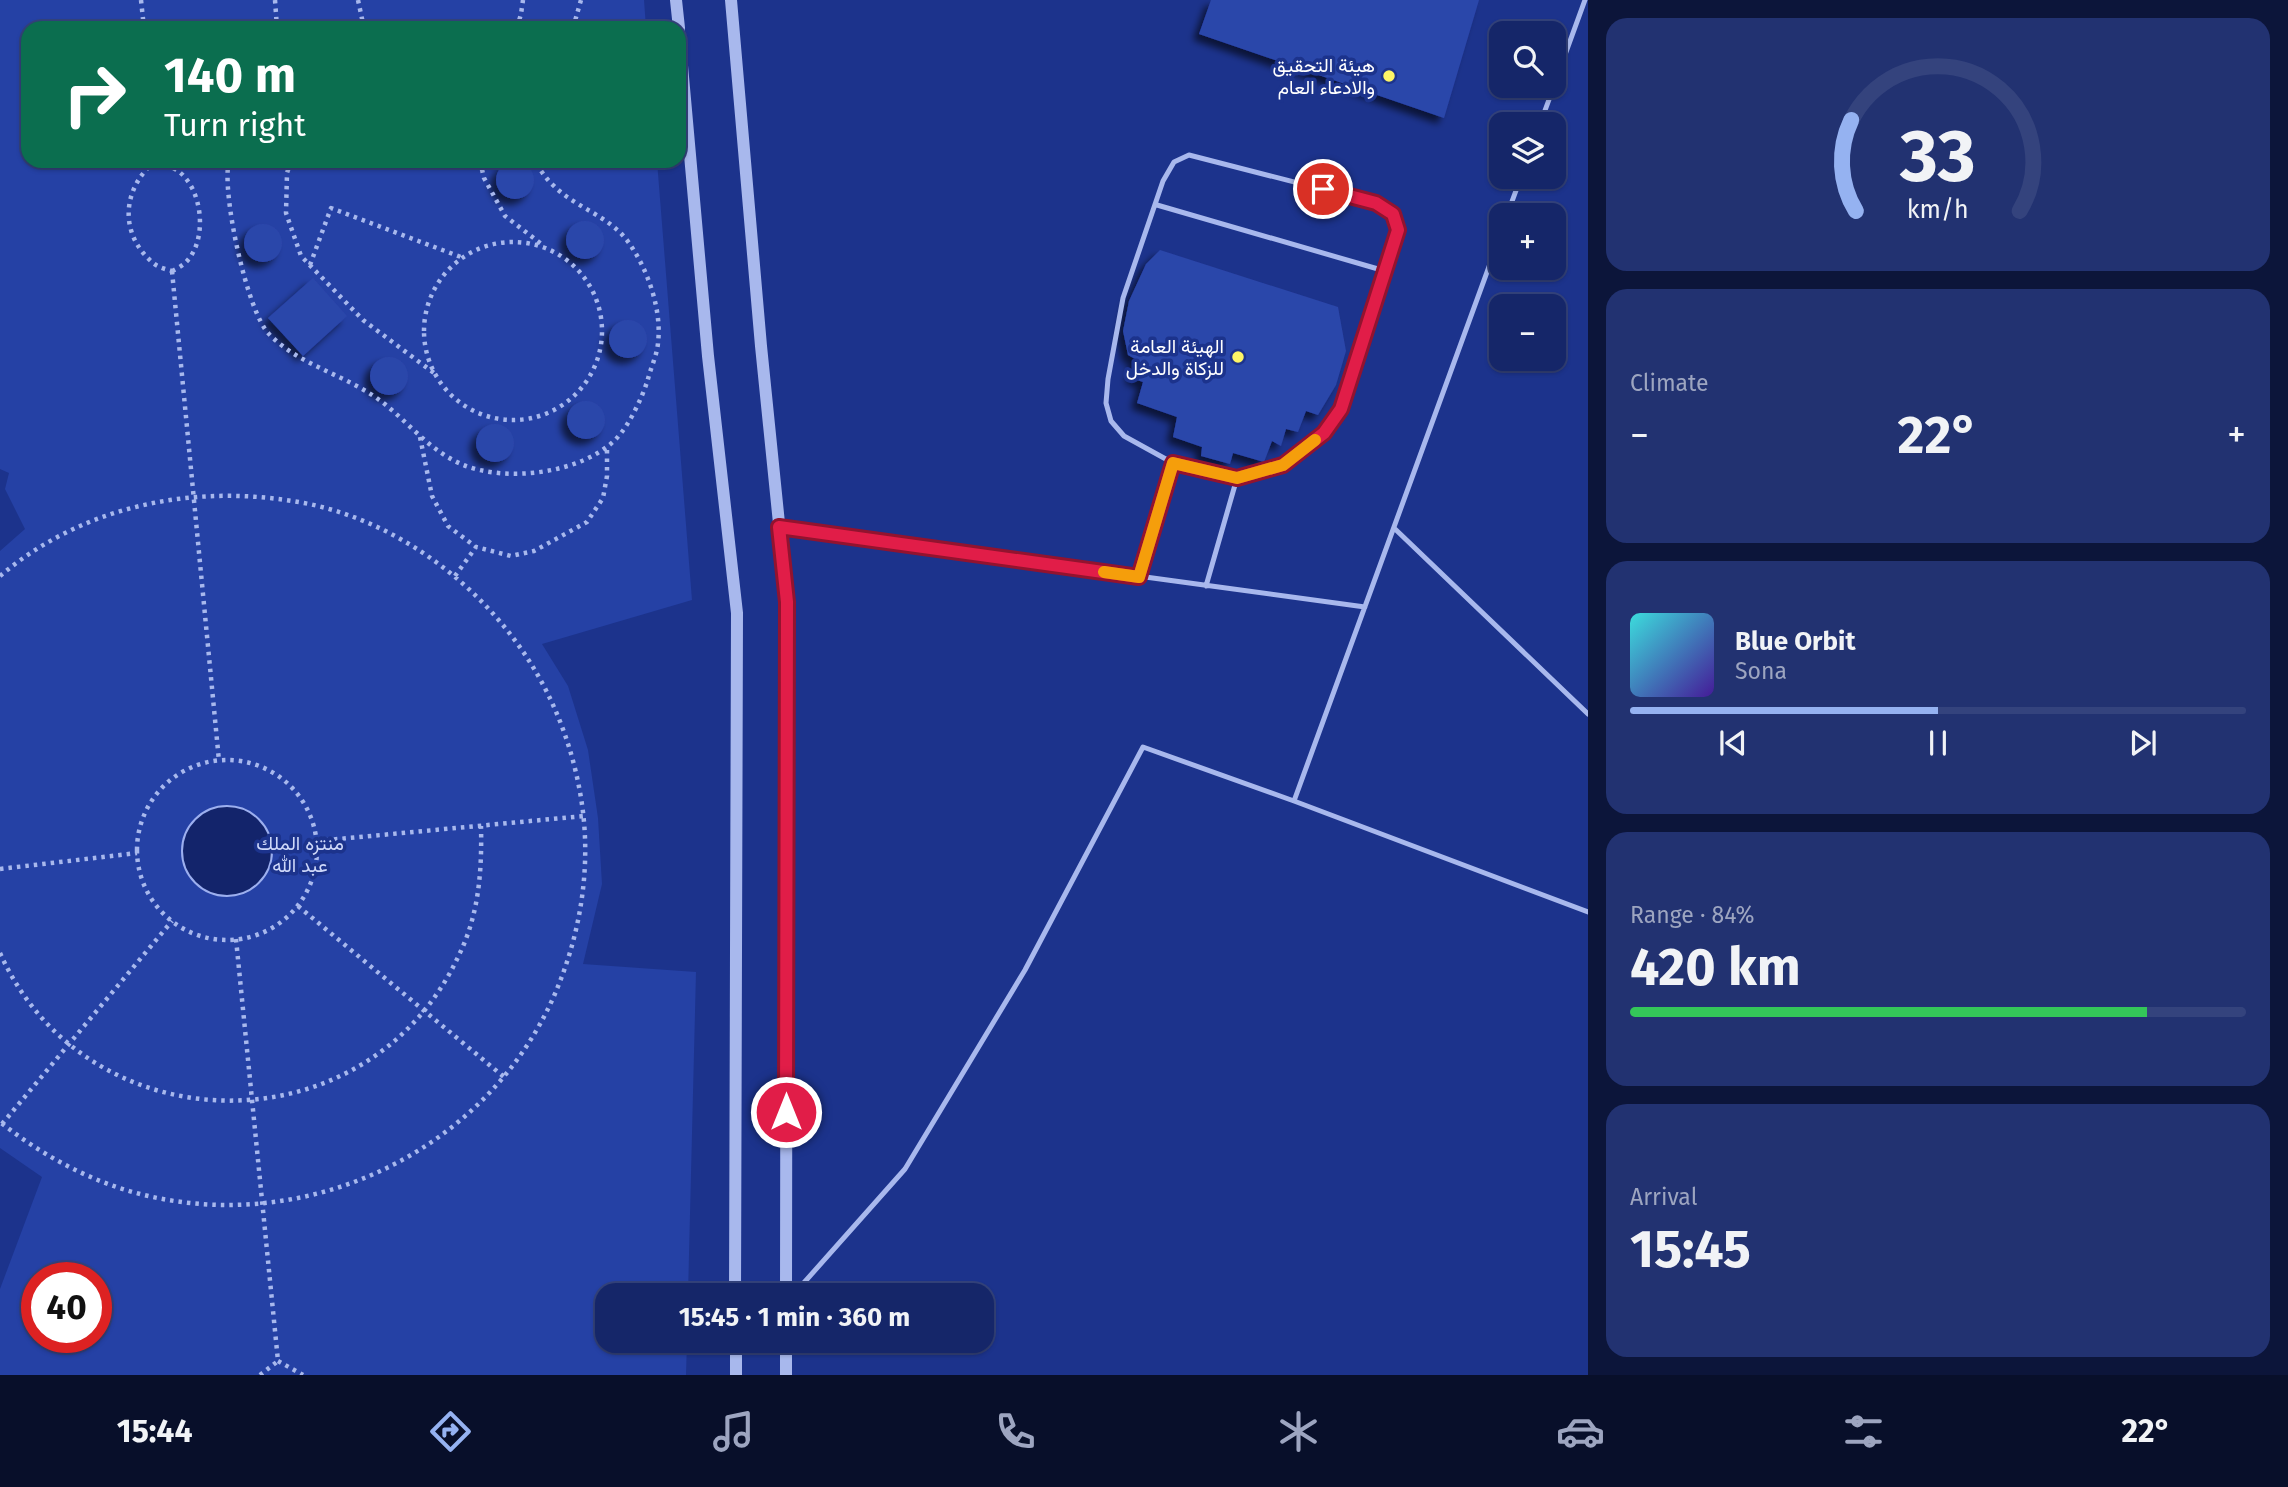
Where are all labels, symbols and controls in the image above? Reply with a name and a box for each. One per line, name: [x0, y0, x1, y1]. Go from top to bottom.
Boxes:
map controls: [1489, 21, 1566, 371]
button: search: [1489, 21, 1566, 98]
text: 140 m: [164, 46, 296, 105]
icon: right: [49, 49, 140, 140]
place label: هيئة التحقيق والادعاء العام: [1273, 54, 1375, 100]
marker: هيئة التحقيق والادعاء العام: [1381, 68, 1397, 84]
text: Turn right: [164, 106, 306, 144]
button: layers: [1489, 112, 1566, 189]
text: 33: [1899, 113, 1976, 200]
pin: [1293, 159, 1353, 219]
icon: arrive: [1304, 170, 1342, 208]
text: km/h: [1907, 195, 1969, 225]
button: +: [1489, 203, 1566, 280]
button: −: [1489, 294, 1566, 371]
place label: الهيئة العامة للزكاة والدخل: [1126, 335, 1224, 380]
marker: الهيئة العامة للزكاة والدخل: [1230, 349, 1246, 365]
text: Climate: [1630, 369, 1709, 397]
text: 22°: [1898, 404, 1978, 467]
text: −: [1630, 412, 1649, 458]
text: +: [2227, 412, 2246, 458]
text: Blue Orbit: [1735, 626, 1855, 657]
text: Sona: [1735, 657, 1787, 685]
icon: previous: [1714, 724, 1752, 762]
icon: pause: [1919, 724, 1957, 762]
icon: next: [2124, 724, 2162, 762]
park label: منتزه الملك عبد الله: [256, 832, 344, 877]
text: Range · 84%: [1630, 901, 1755, 929]
text: 420 km: [1630, 936, 1801, 999]
position arrow: [749, 1075, 823, 1149]
text: Arrival: [1630, 1183, 1697, 1211]
text: 15:45: [1630, 1218, 1751, 1281]
speed limit sign: 40: [21, 1262, 112, 1353]
text: 15:45 · 1 min · 360 m: [679, 1302, 910, 1333]
icon: directions: [426, 1407, 475, 1456]
icon: music: [709, 1407, 758, 1456]
icon: phone: [991, 1407, 1040, 1456]
icon: climate: [1274, 1407, 1323, 1456]
icon: car: [1556, 1407, 1605, 1456]
icon: filters: [1839, 1407, 1888, 1456]
text: 15:44: [117, 1412, 192, 1450]
text: 22°: [2121, 1412, 2171, 1450]

